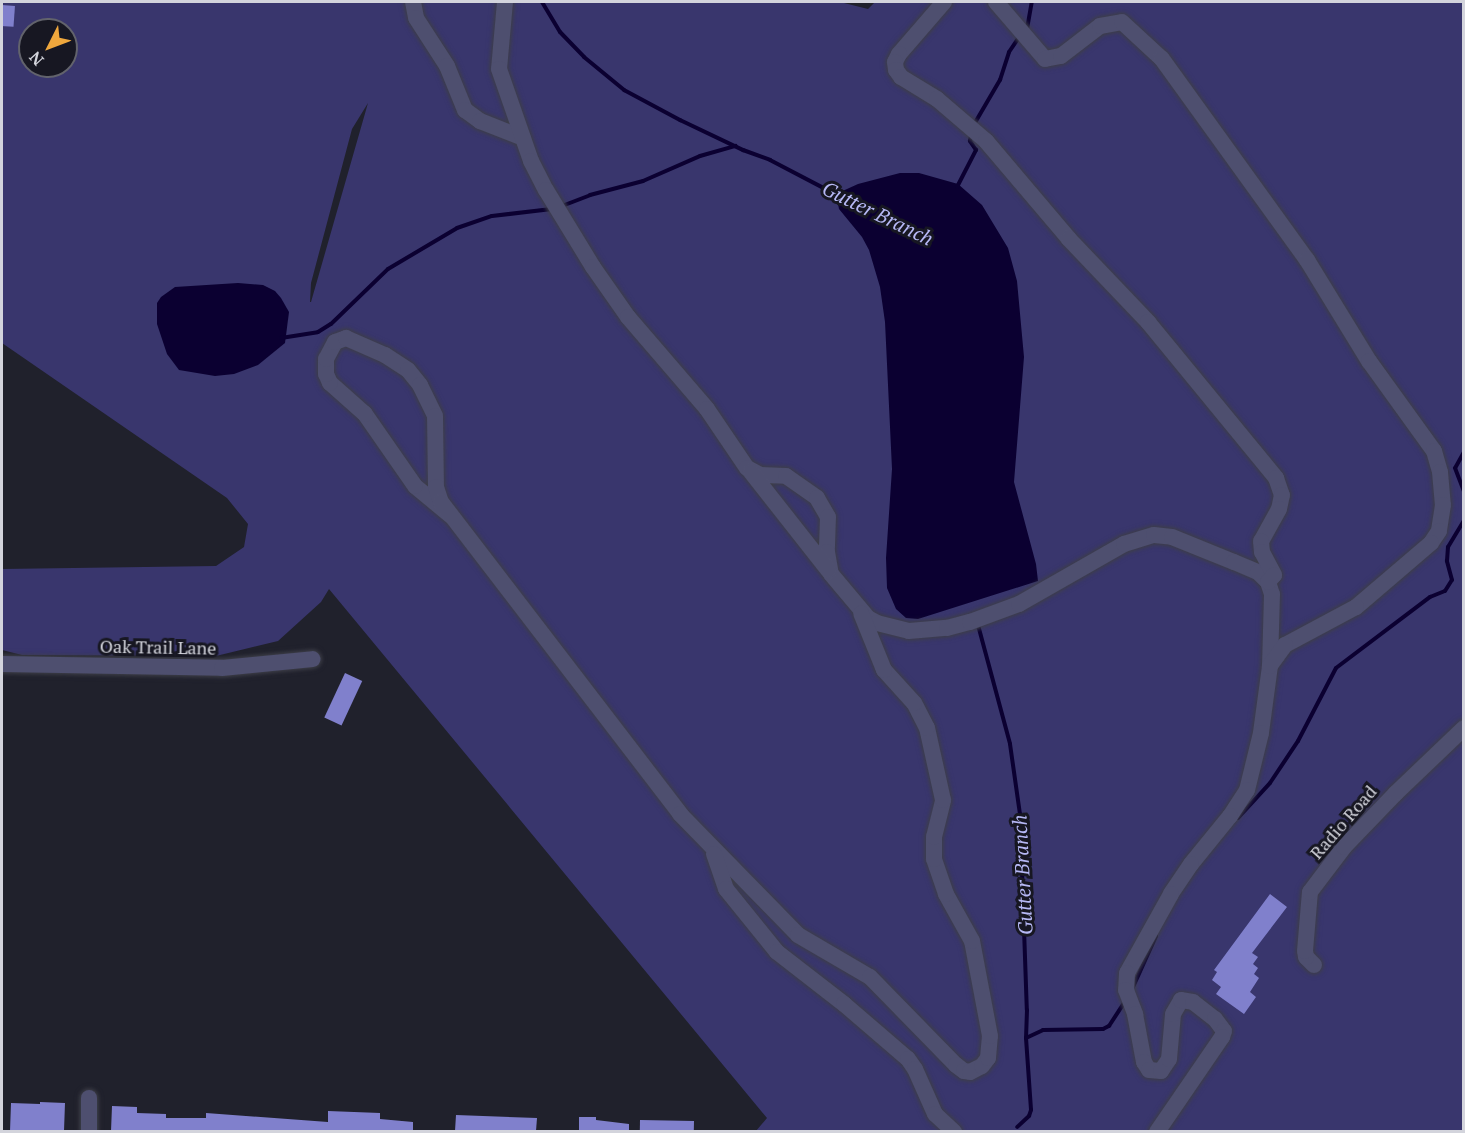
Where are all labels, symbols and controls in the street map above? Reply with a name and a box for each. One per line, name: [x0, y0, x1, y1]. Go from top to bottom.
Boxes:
north arrow: [18, 18, 78, 78]
text: N: [24, 47, 48, 71]
water label: Gutter Branch: [819, 176, 937, 250]
street label: Oak Trail Lane: [100, 635, 216, 659]
street label: Radio Road: [1305, 781, 1381, 863]
water label: Gutter Branch: [1007, 814, 1037, 936]

